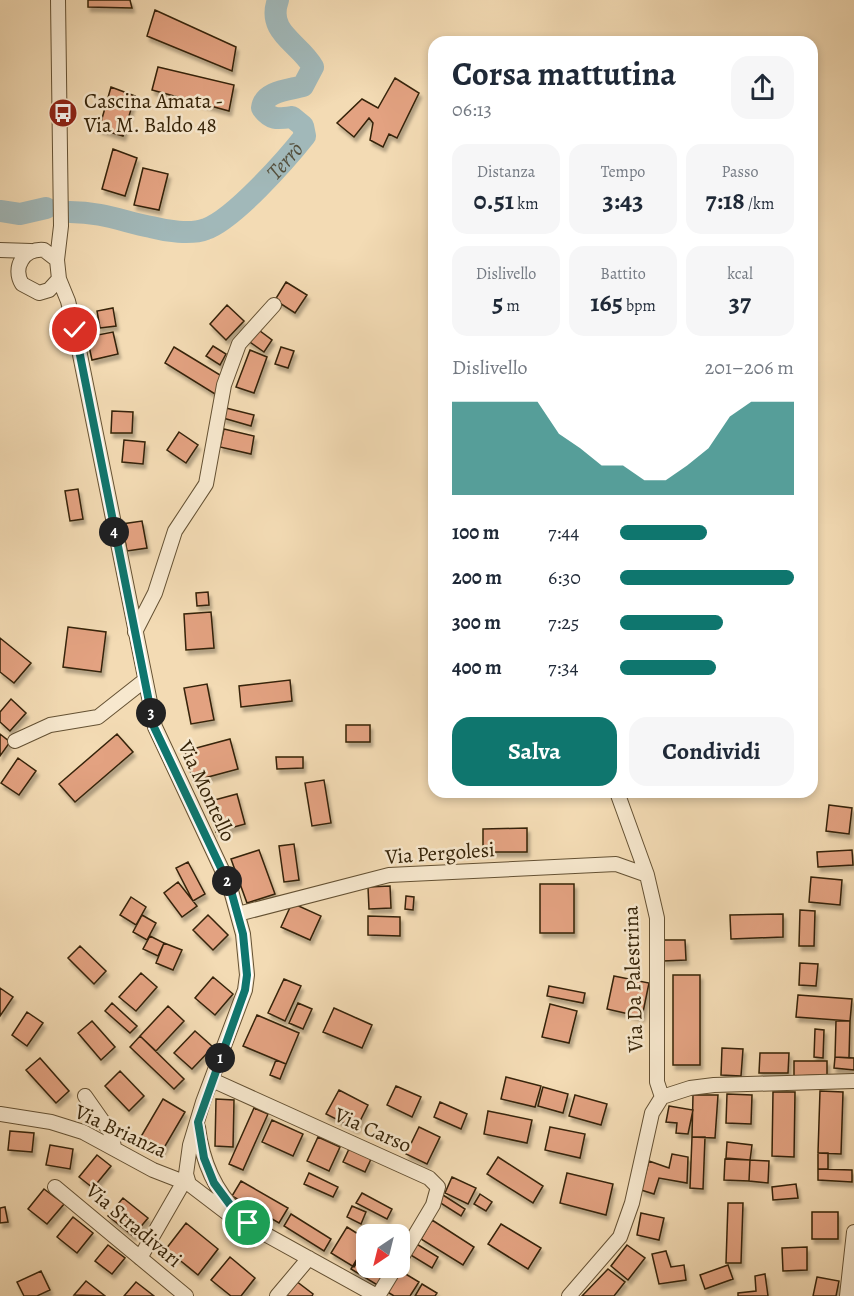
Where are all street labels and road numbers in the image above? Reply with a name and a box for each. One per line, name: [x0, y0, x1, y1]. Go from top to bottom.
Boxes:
street label: Via Montello: [171, 735, 243, 846]
street label: Via Pergolesi: [383, 835, 496, 871]
street label: Via Da Palestrina: [616, 905, 650, 1054]
street label: Via Brianza: [69, 1097, 172, 1165]
street label: Via Carso: [329, 1100, 416, 1159]
street label: Via Stradivari: [79, 1176, 188, 1274]

